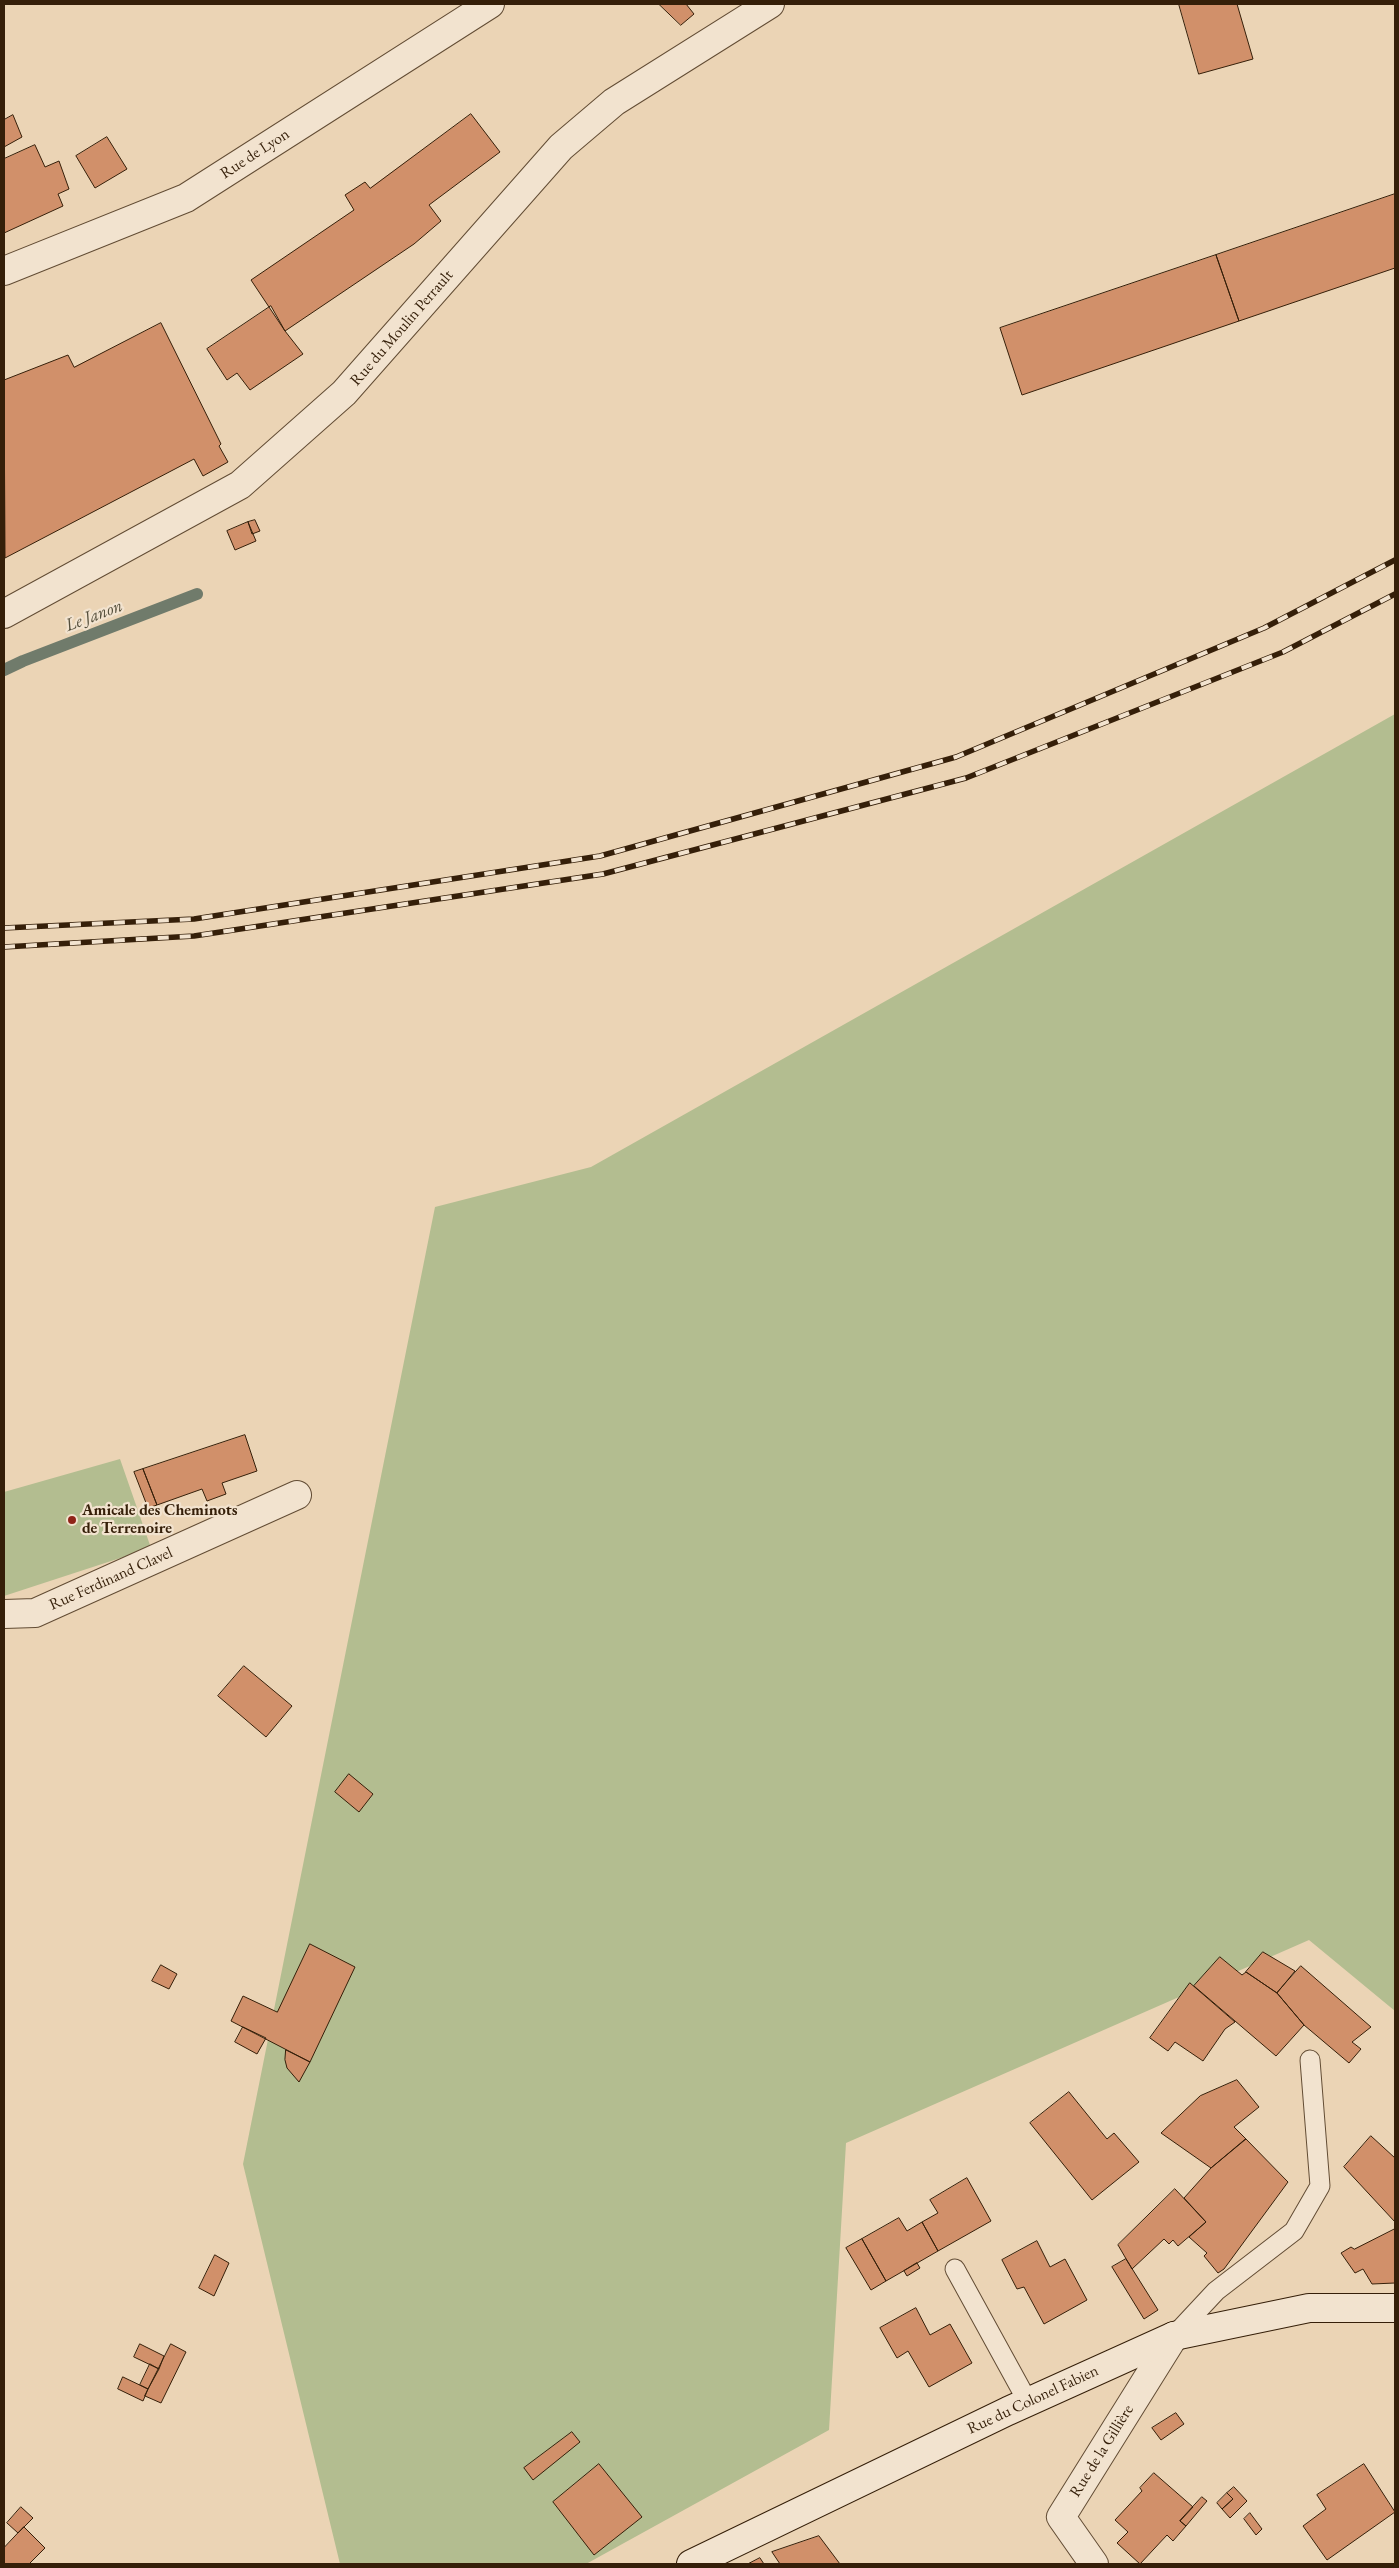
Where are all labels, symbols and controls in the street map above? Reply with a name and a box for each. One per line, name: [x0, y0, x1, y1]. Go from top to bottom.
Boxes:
street label: Rue de Lyon: [217, 125, 293, 183]
street label: Rue du Moulin Perrault: [346, 266, 458, 390]
water label: Le Janon: [62, 595, 126, 637]
place label: Amicale des Cheminots de Terrenoire: [82, 1501, 237, 1539]
marker: Amicale des Cheminots de Terrenoire: [66, 1514, 78, 1526]
street label: Rue Ferdinand Clavel: [46, 1543, 176, 1615]
street label: Rue du Colonel Fabien: [964, 2361, 1102, 2439]
street label: Rue de la Gillière: [1066, 2401, 1138, 2501]

